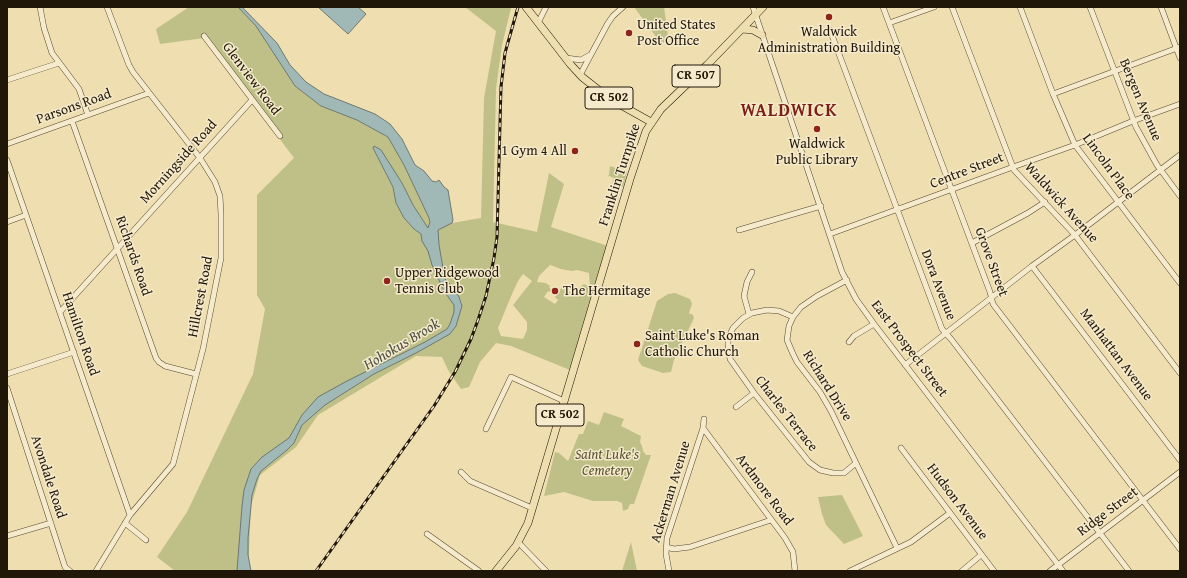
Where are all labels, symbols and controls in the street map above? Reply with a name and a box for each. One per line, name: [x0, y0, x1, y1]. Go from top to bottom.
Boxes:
marker: Waldwick Administration Building: [824, 12, 834, 22]
place label: United States Post Office: [637, 17, 716, 50]
place label: Waldwick Administration Building: [758, 24, 900, 56]
marker: United States Post Office: [624, 28, 634, 38]
street label: Glenview Road: [218, 39, 284, 119]
street label: Bergen Avenue: [1115, 56, 1165, 144]
road number: CR 507: [672, 65, 720, 87]
street label: Parsons Road: [34, 86, 114, 128]
road number: CR 502: [585, 87, 633, 109]
district label: WALDWICK: [740, 100, 838, 122]
street label: Morningside Road: [137, 117, 221, 207]
street label: Franklin Turnpike: [596, 122, 644, 228]
marker: Waldwick Public Library: [812, 124, 822, 134]
street label: Lincoln Place: [1078, 131, 1138, 203]
place label: Waldwick Public Library: [776, 136, 858, 168]
place label: 1 Gym 4 All: [501, 143, 567, 159]
marker: 1 Gym 4 All: [570, 146, 580, 156]
street label: Centre Street: [928, 149, 1006, 193]
street label: Waldwick Avenue: [1020, 159, 1102, 247]
street label: Richards Road: [111, 214, 155, 298]
street label: Grove Street: [971, 225, 1011, 299]
street label: Dora Avenue: [917, 247, 959, 323]
street label: Hillcrest Road: [185, 255, 217, 339]
place label: Upper Ridgewood Tennis Club: [395, 265, 499, 298]
marker: Upper Ridgewood Tennis Club: [382, 276, 392, 286]
place label: The Hermitage: [563, 283, 650, 299]
marker: The Hermitage: [550, 286, 560, 296]
street label: Hamilton Road: [58, 290, 102, 378]
street label: East Prospect Street: [867, 297, 951, 401]
street label: Manhattan Avenue: [1076, 306, 1156, 404]
water label: Hohokus Brook: [361, 315, 443, 375]
place label: Saint Luke's Roman Catholic Church: [645, 328, 759, 360]
marker: Saint Luke's Roman Catholic Church: [632, 339, 642, 349]
street label: Richard Drive: [799, 348, 855, 424]
street label: Charles Terrace: [751, 373, 821, 455]
road number: CR 502: [536, 404, 584, 426]
street label: Avondale Road: [27, 433, 69, 521]
street label: Ackerman Avenue: [648, 439, 694, 545]
park label: Saint Luke's Cemetery: [575, 447, 639, 480]
street label: Ardmore Road: [732, 451, 796, 529]
street label: Hudson Avenue: [923, 461, 991, 543]
street label: Ridge Street: [1074, 484, 1142, 540]

